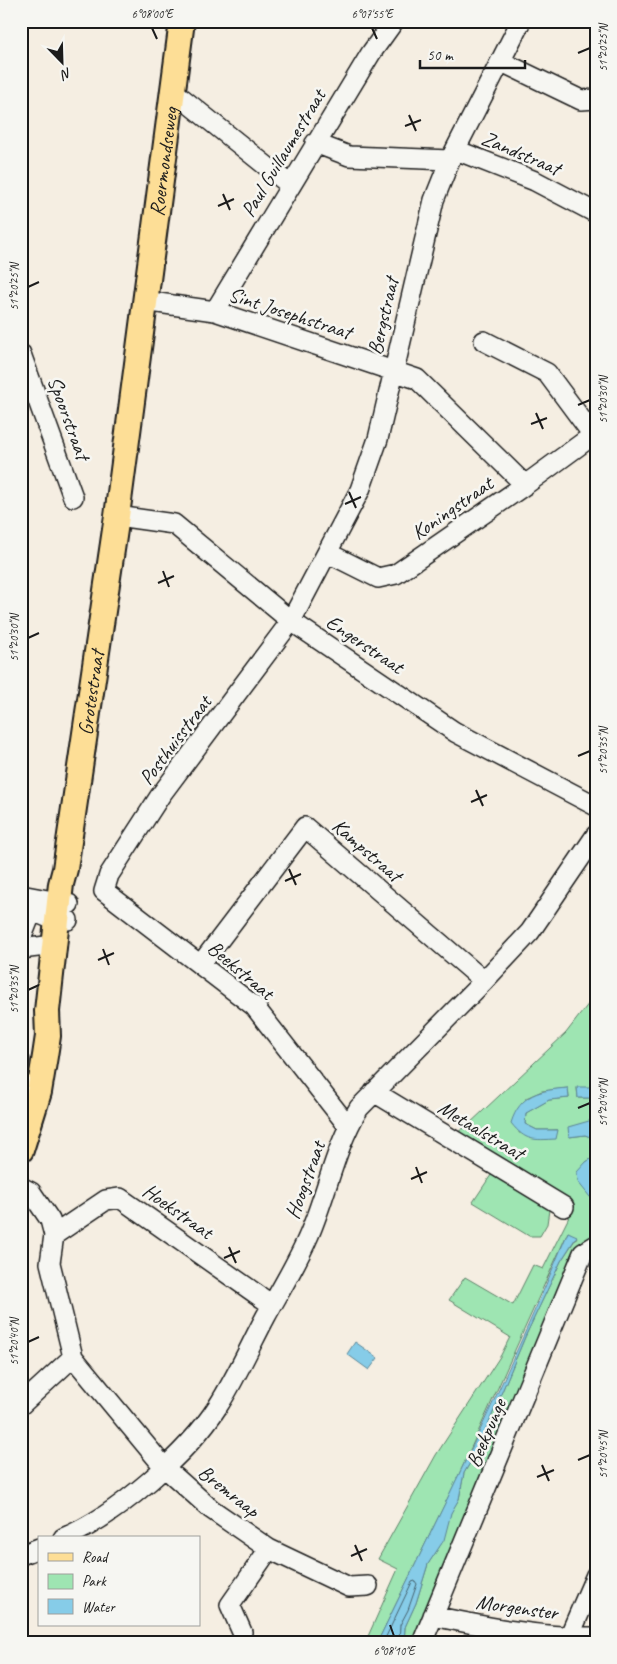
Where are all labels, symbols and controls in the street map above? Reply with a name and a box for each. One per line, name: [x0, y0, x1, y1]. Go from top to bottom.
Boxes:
text: 6°08'00"E: [132, 6, 174, 22]
text: 6°07'55"E: [352, 6, 394, 22]
text: 51°20'25"N: [595, 23, 611, 72]
north arrow: [38, 38, 88, 88]
scale bar: [420, 38, 524, 70]
text: 50 m: [427, 46, 454, 65]
text: N: [57, 64, 74, 84]
street label: Paul Guillaumestraat: [235, 83, 332, 221]
street label: Roermondseweg: [143, 104, 184, 218]
street label: Zandstraat: [478, 125, 567, 182]
text: 51°20'25"N: [6, 262, 22, 311]
street label: Bergstraat: [362, 272, 405, 357]
street label: Sint Josephstraat: [225, 281, 358, 346]
street label: Spoorstraat: [42, 373, 97, 466]
text: 51°20'30"N: [595, 375, 611, 424]
street label: Koningstraat: [406, 469, 499, 545]
street label: Engerstraat: [321, 609, 410, 681]
text: 51°20'30"N: [6, 613, 22, 662]
street label: Grotestraat: [72, 645, 111, 737]
street label: Posthuisstraat: [133, 689, 218, 790]
text: 51°20'35"N: [595, 726, 611, 775]
street label: Kampstraat: [327, 813, 410, 889]
street label: Beekstraat: [203, 935, 281, 1007]
text: 51°20'35"N: [6, 965, 22, 1014]
text: 51°20'40"N: [595, 1078, 611, 1127]
street label: Metaalstraat: [433, 1094, 531, 1167]
street label: Hoogstraat: [279, 1136, 332, 1222]
street label: Hoekstraat: [138, 1177, 220, 1246]
text: 51°20'40"N: [6, 1317, 22, 1366]
street label: Beekpunge: [460, 1393, 513, 1471]
text: 51°20'45"N: [595, 1430, 611, 1479]
street label: Bremraap: [193, 1459, 266, 1524]
legend: [38, 1536, 200, 1626]
text: Road: [82, 1548, 109, 1567]
text: Park: [82, 1572, 107, 1591]
street label: Morgenster: [474, 1588, 561, 1626]
text: Water: [82, 1598, 116, 1617]
text: 6°08'10"E: [374, 1643, 416, 1659]

